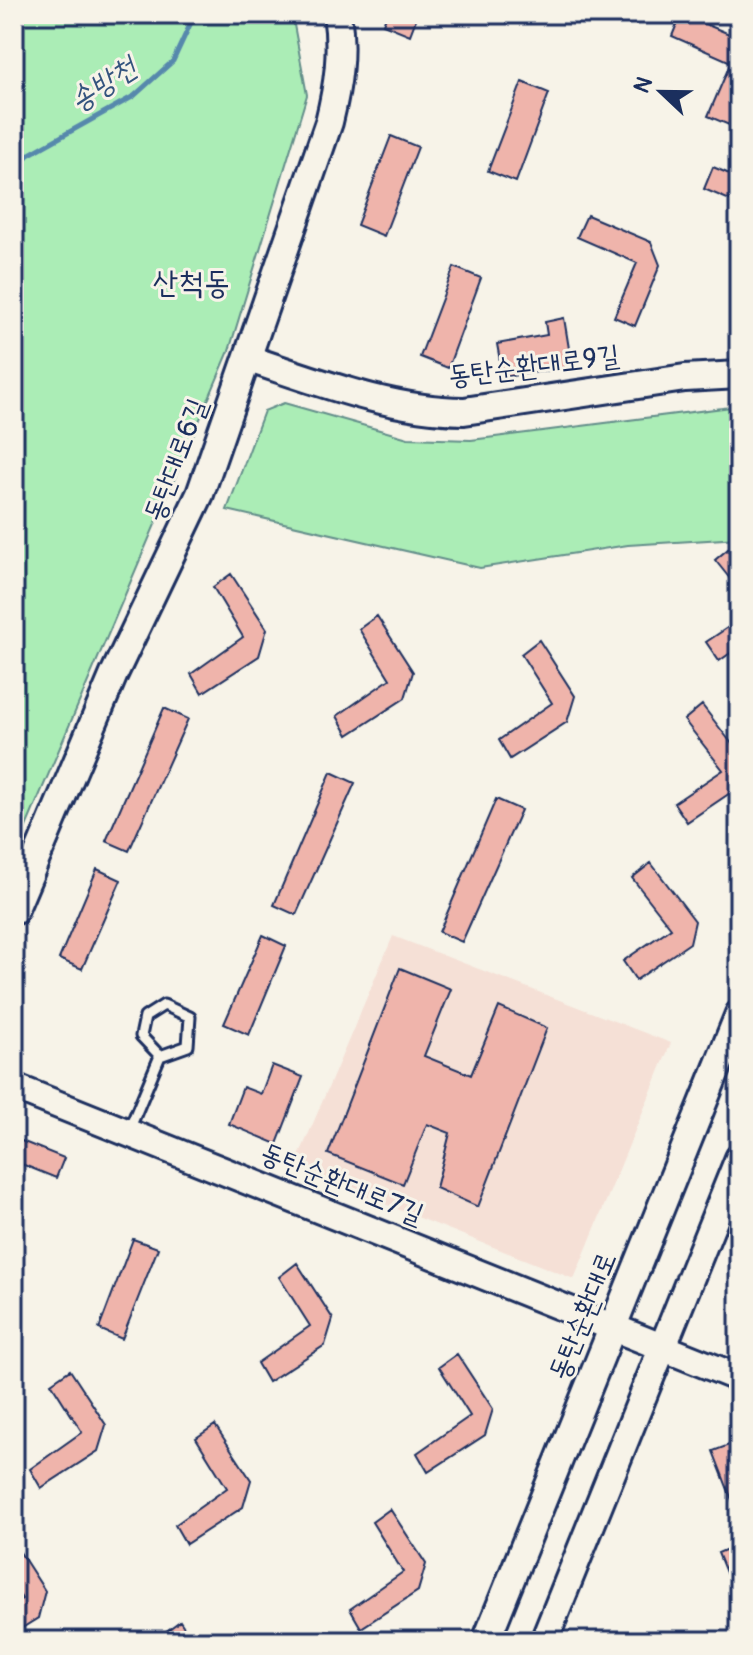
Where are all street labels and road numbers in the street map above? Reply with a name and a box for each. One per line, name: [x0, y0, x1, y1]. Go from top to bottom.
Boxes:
street label: 동탄순환대로9길: [446, 338, 622, 394]
street label: 동탄대로6길: [137, 394, 215, 526]
street label: 동탄순환대로7길: [255, 1135, 429, 1233]
street label: 동탄순환대로: [541, 1247, 625, 1385]

